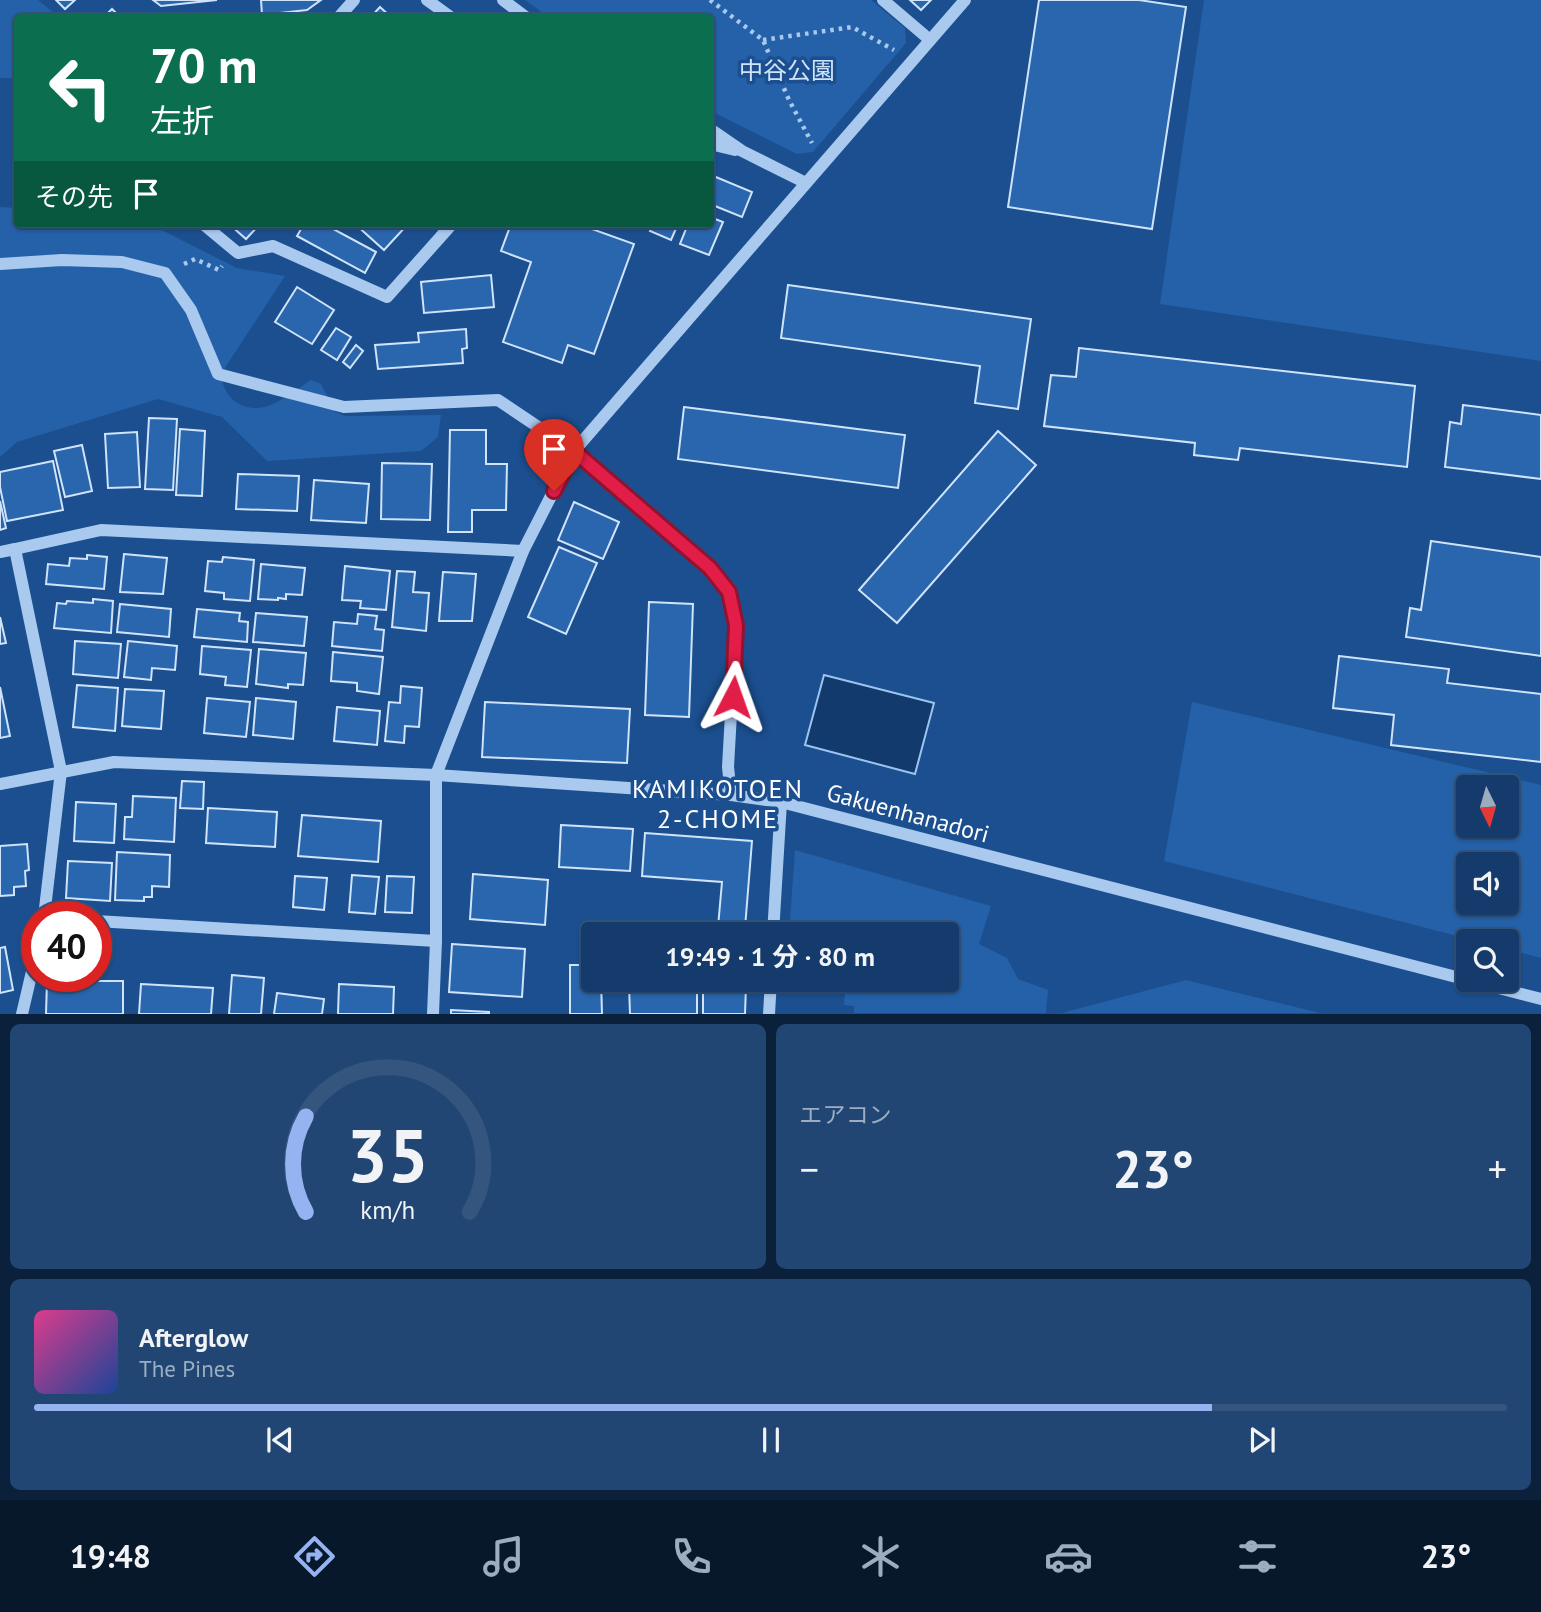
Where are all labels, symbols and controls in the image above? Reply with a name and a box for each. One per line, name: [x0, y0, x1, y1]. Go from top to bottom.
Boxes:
text: 70 m: [150, 33, 257, 97]
icon: left: [35, 42, 126, 133]
park label: 中谷公園: [739, 55, 835, 86]
text: 左折: [150, 99, 214, 141]
icon: arrive: [127, 175, 165, 213]
text: その先: [35, 180, 113, 213]
pin: [524, 419, 584, 491]
icon: arrive: [535, 430, 573, 468]
position arrow: [696, 660, 770, 734]
district label: KAMIKOTOEN 2-CHOME: [632, 772, 804, 835]
north arrow: [1456, 775, 1519, 838]
map controls: [1456, 775, 1519, 992]
street label: Gakuenhanadori: [823, 776, 993, 850]
button: sound: [1456, 852, 1519, 915]
speed limit sign: 40: [21, 901, 112, 992]
button: search: [1456, 929, 1519, 992]
text: 19:49 · 1 分 · 80 m: [665, 940, 875, 973]
text: エアコン: [800, 1100, 892, 1129]
text: 35: [346, 1109, 429, 1203]
text: 23°: [1112, 1135, 1194, 1202]
text: −: [800, 1144, 819, 1193]
text: +: [1488, 1144, 1507, 1193]
text: km/h: [360, 1194, 415, 1226]
text: Afterglow: [139, 1321, 248, 1354]
text: The Pines: [139, 1354, 235, 1383]
icon: previous: [261, 1421, 299, 1459]
icon: pause: [752, 1421, 790, 1459]
icon: next: [1243, 1421, 1281, 1459]
icon: directions: [290, 1532, 339, 1581]
icon: music: [479, 1532, 528, 1581]
icon: phone: [667, 1532, 716, 1581]
icon: climate: [856, 1532, 905, 1581]
icon: car: [1044, 1532, 1093, 1581]
icon: filters: [1233, 1532, 1282, 1581]
text: 19:48: [70, 1535, 151, 1577]
text: 23°: [1421, 1535, 1471, 1577]

